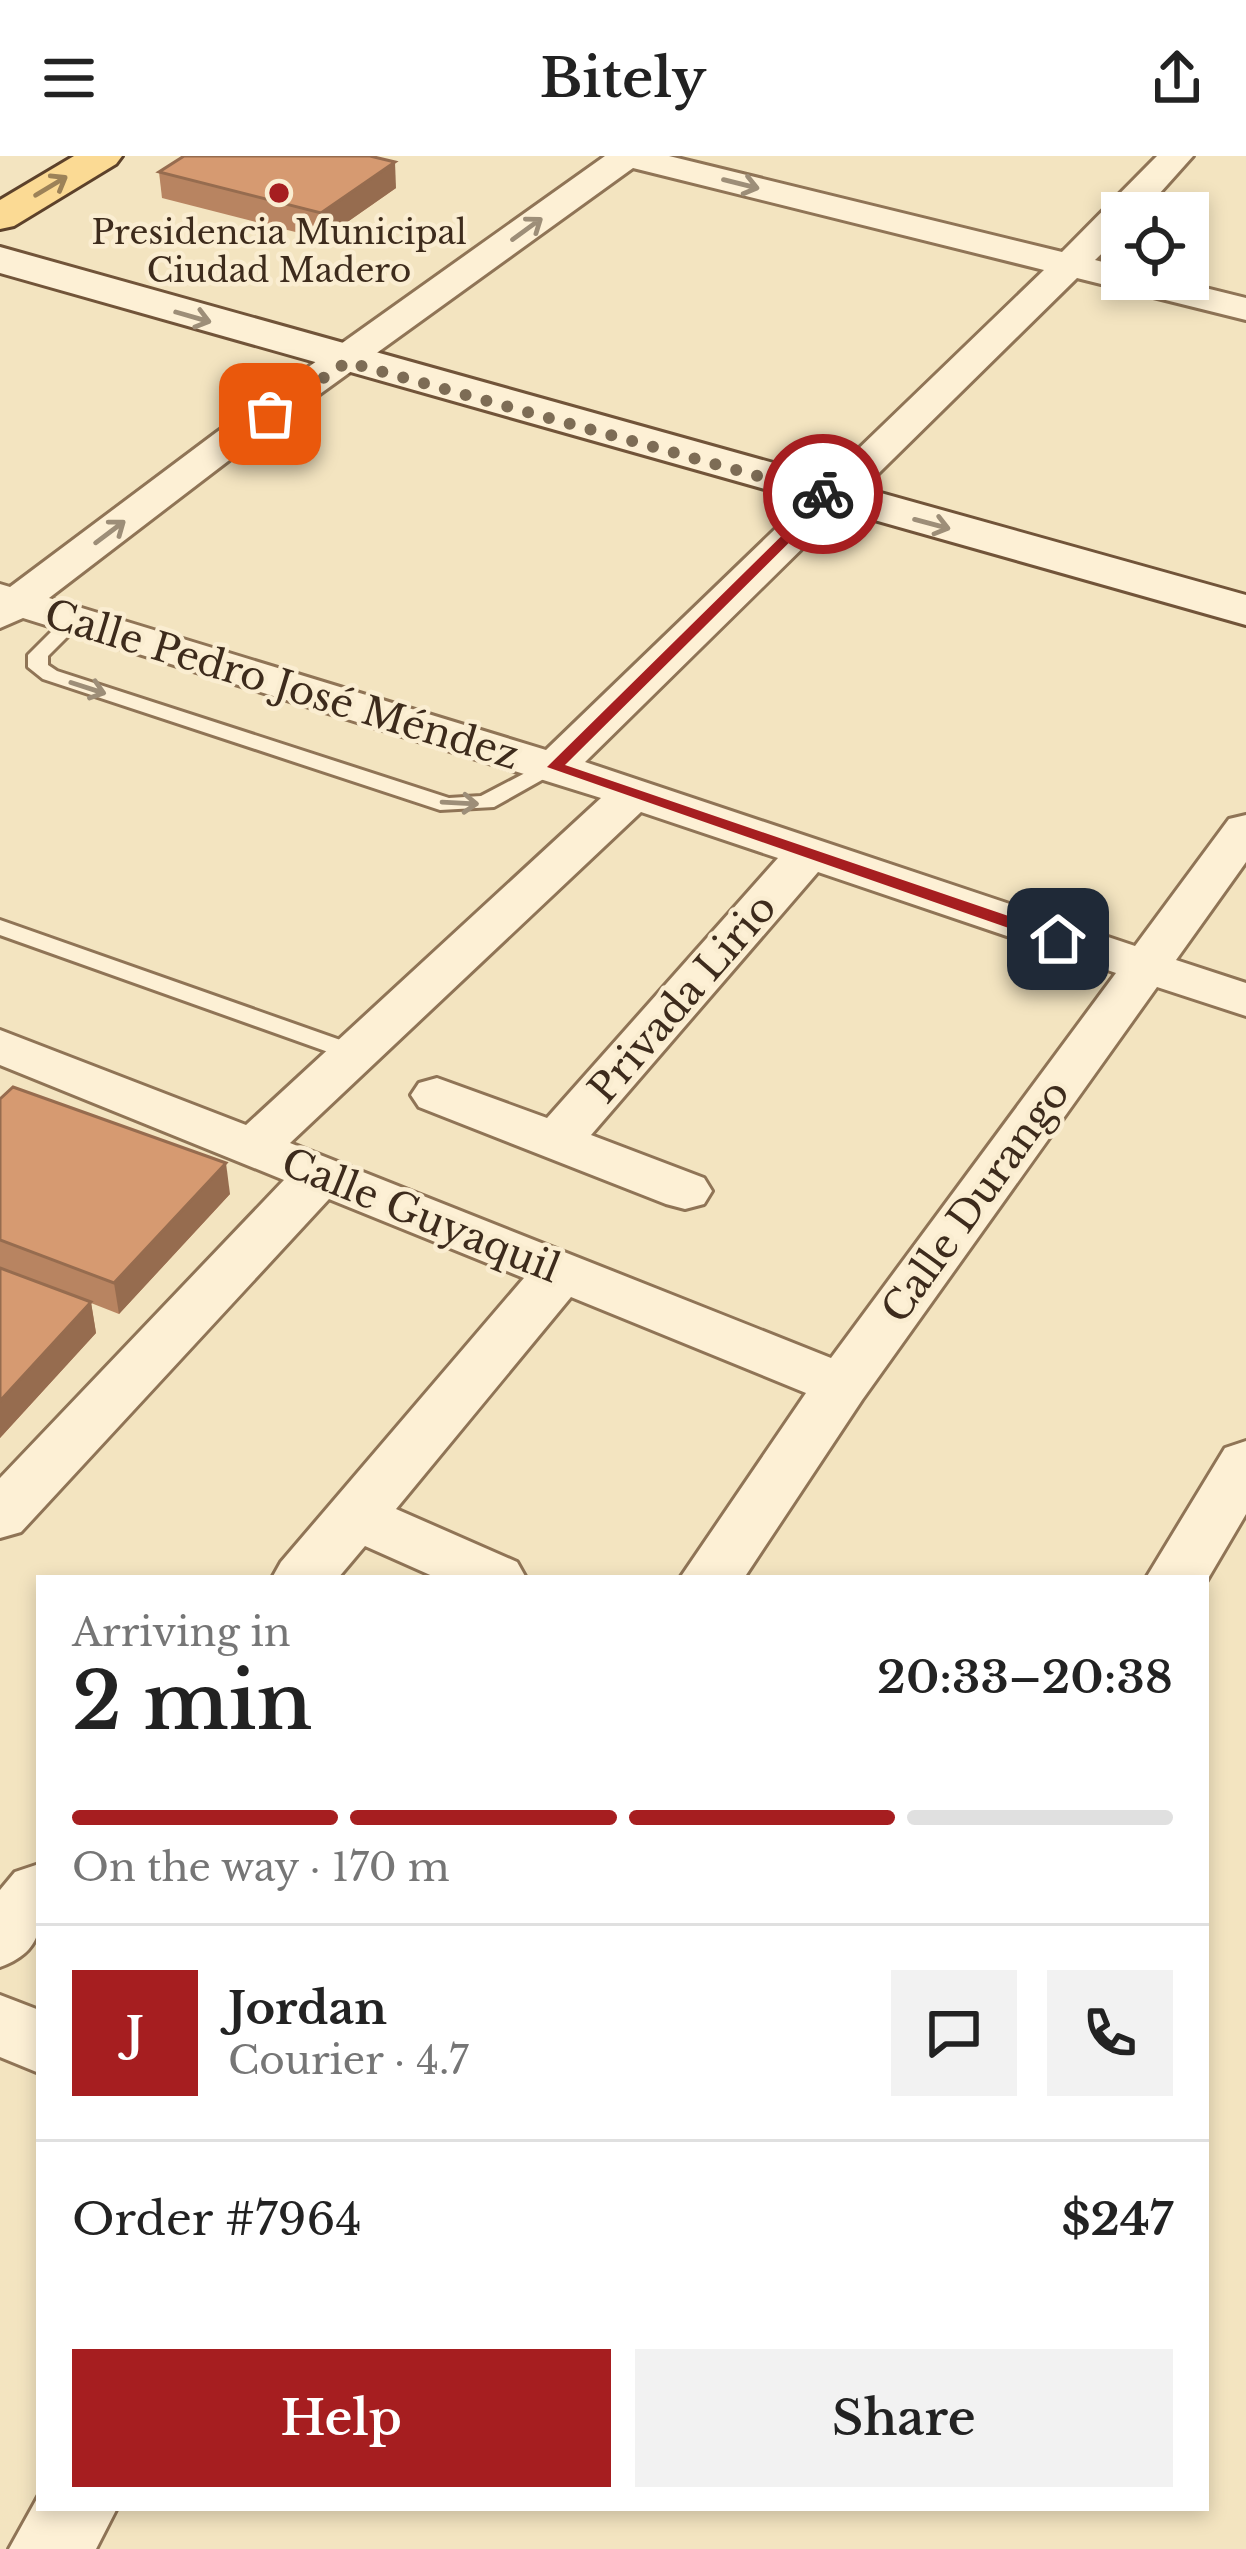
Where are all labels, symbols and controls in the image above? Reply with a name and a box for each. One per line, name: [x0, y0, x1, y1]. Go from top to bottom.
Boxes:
icon: menu: [36, 45, 102, 111]
text: Bitely: [540, 45, 706, 112]
icon: share: [1144, 45, 1210, 111]
one-way arrow: [33, 174, 68, 198]
one-way arrow: [721, 174, 759, 196]
marker: Presidencia Municipal Ciudad Madero: [266, 180, 292, 206]
map controls: [1101, 192, 1209, 300]
button: locate: [1101, 192, 1209, 300]
place label: Presidencia Municipal Ciudad Madero: [91, 212, 467, 291]
one-way arrow: [510, 217, 543, 243]
one-way arrow: [173, 307, 211, 329]
pin: [219, 363, 321, 465]
icon: bag: [237, 381, 303, 447]
courier: [763, 434, 883, 554]
icon: bike: [790, 461, 856, 527]
one-way arrow: [913, 515, 951, 537]
one-way arrow: [93, 519, 125, 546]
street label: Calle Pedro José Méndez: [39, 589, 525, 780]
one-way arrow: [68, 678, 106, 700]
one-way arrow: [439, 792, 478, 815]
street label: Privada Lirio: [578, 884, 787, 1113]
pin: [1007, 888, 1109, 990]
icon: home: [1025, 906, 1091, 972]
street label: Calle Durango: [871, 1070, 1080, 1332]
street label: Calle Guyaquil: [275, 1137, 567, 1294]
text: Arriving in: [72, 1608, 291, 1657]
text: 20:33–20:38: [877, 1649, 1173, 1705]
text: 2 min: [72, 1653, 312, 1750]
text: On the way · 170 m: [72, 1843, 450, 1892]
button: chat: [891, 1970, 1017, 2096]
button: phone: [1047, 1970, 1173, 2096]
text: Jordan: [228, 1980, 387, 2036]
text: J: [126, 2005, 144, 2061]
text: Courier · 4.7: [228, 2036, 469, 2085]
text: Order #7964: [72, 2191, 362, 2247]
text: $247: [1062, 2191, 1173, 2247]
button: Help: [72, 2349, 611, 2487]
button: Share: [635, 2349, 1173, 2487]

